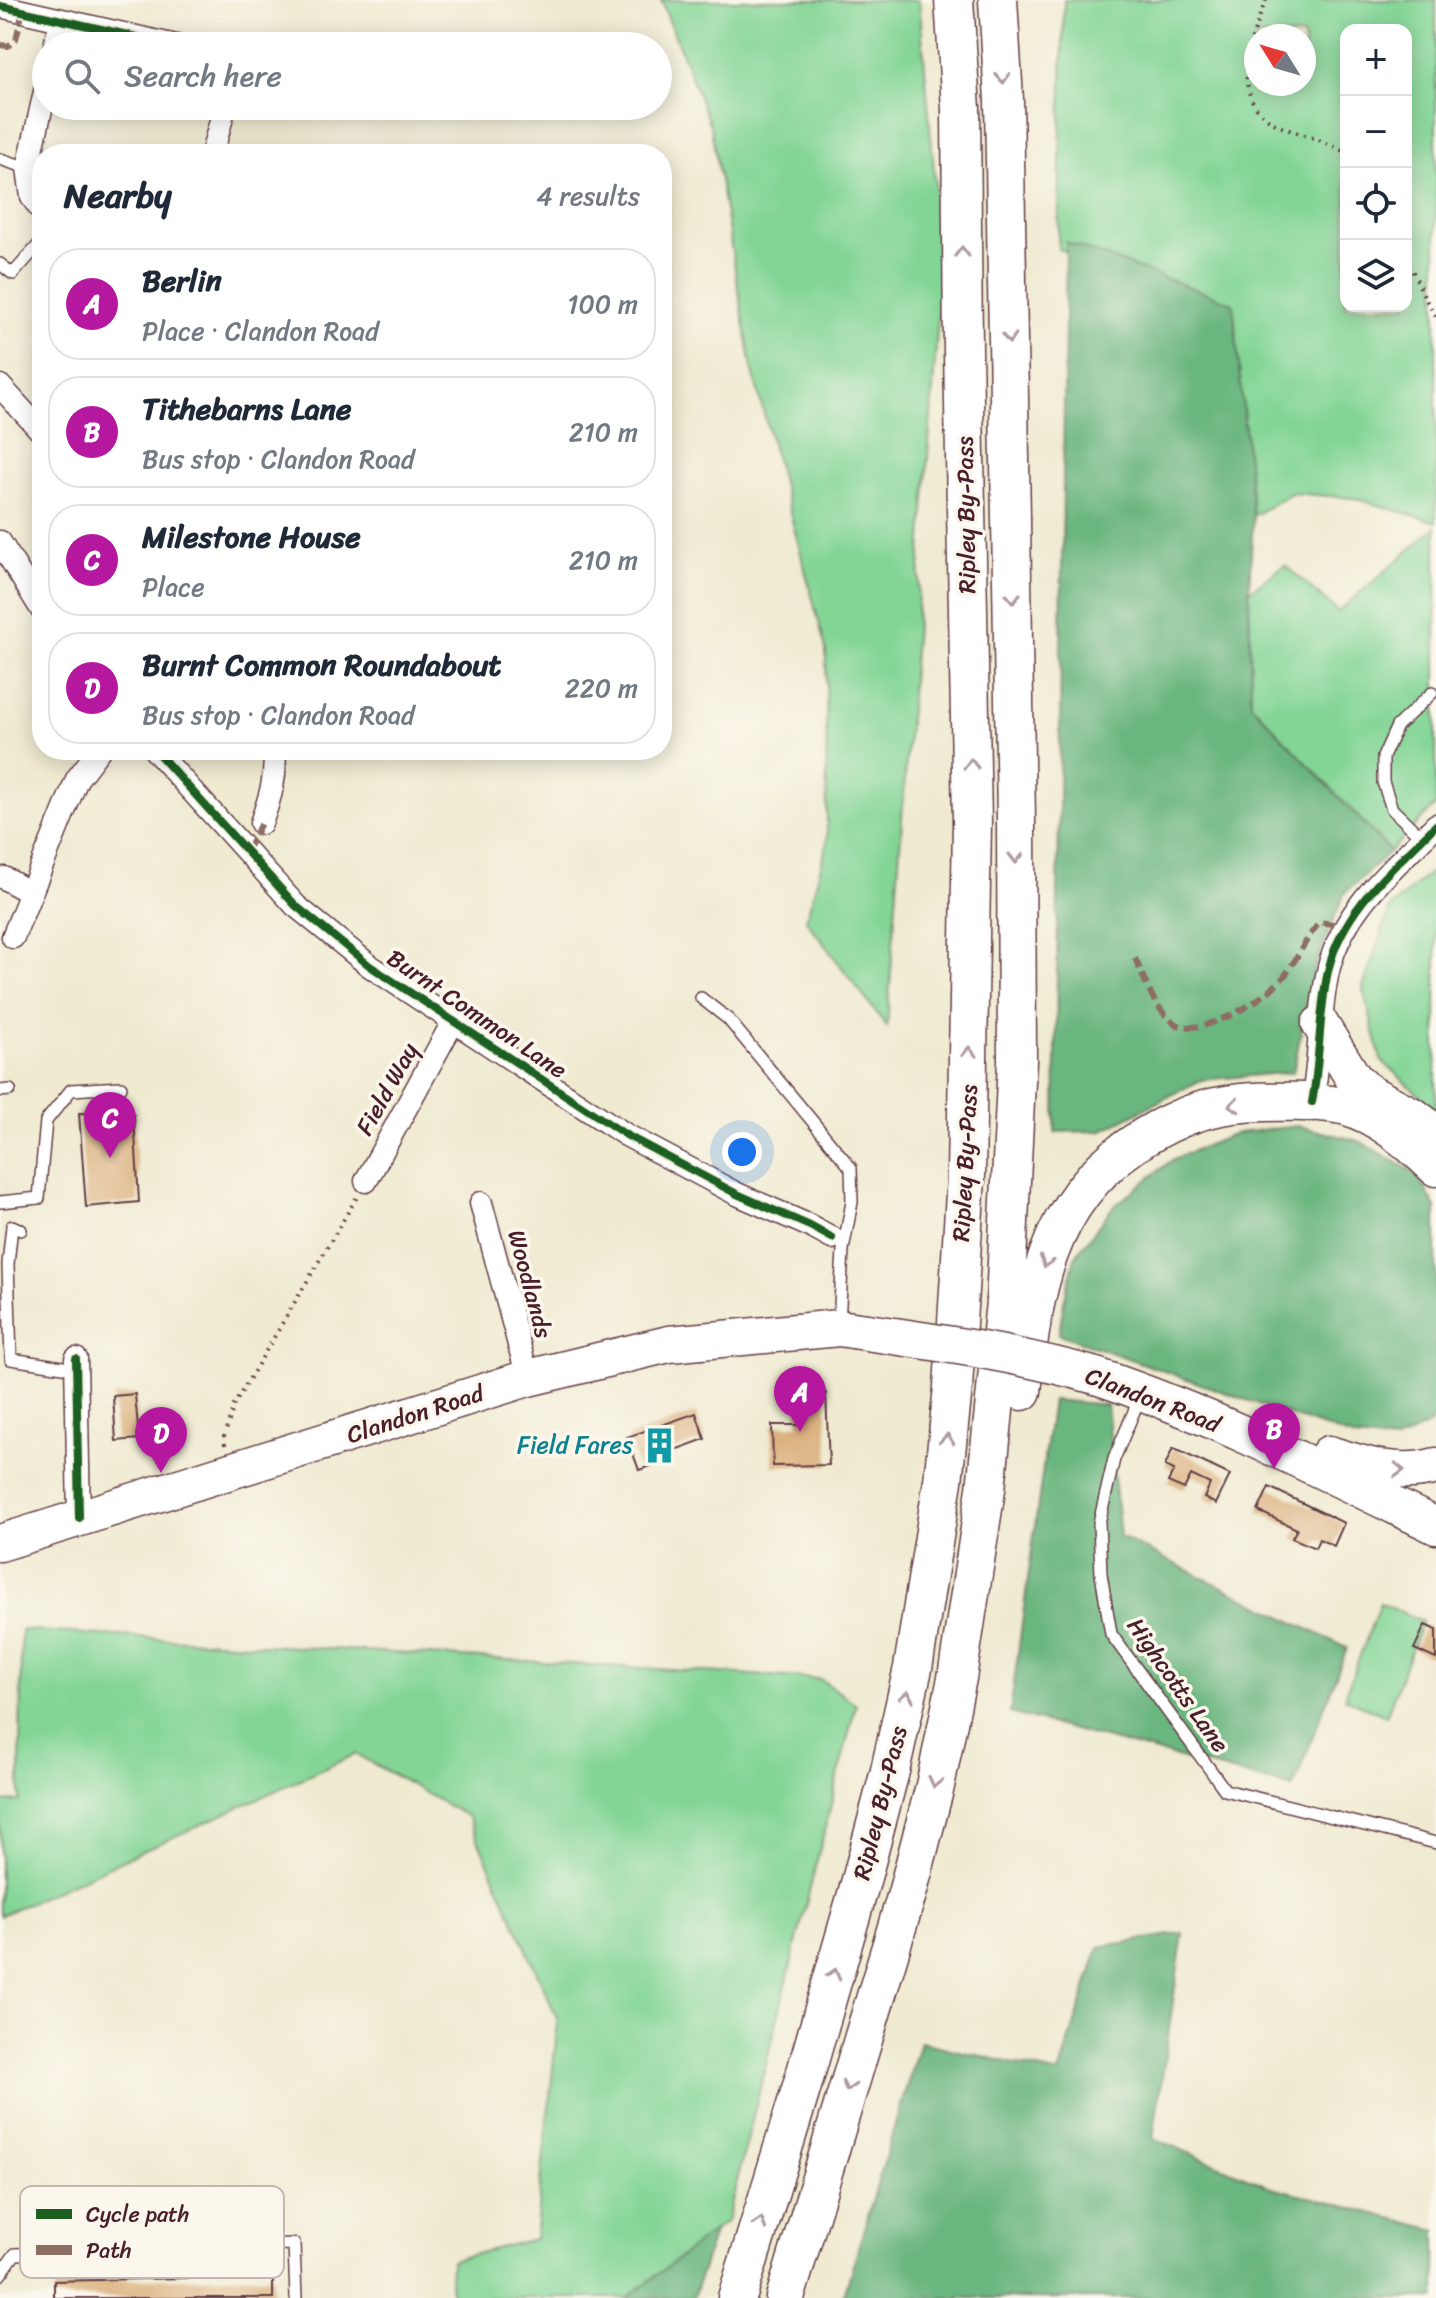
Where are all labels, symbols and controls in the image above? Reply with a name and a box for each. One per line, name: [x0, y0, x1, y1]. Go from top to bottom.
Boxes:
north arrow: [1244, 24, 1316, 96]
map controls: [1340, 24, 1412, 312]
button: +: [1340, 24, 1412, 96]
search box: [32, 32, 672, 120]
text: Search here: [124, 49, 282, 103]
icon: search: [60, 54, 104, 98]
one-way arrow: [994, 72, 1011, 85]
button: −: [1340, 96, 1412, 168]
text: Nearby: [64, 166, 172, 226]
button: locate: [1340, 168, 1412, 240]
text: 4 results: [536, 173, 640, 219]
button: layers: [1340, 240, 1412, 312]
one-way arrow: [953, 245, 971, 258]
text: Berlin: [142, 254, 222, 308]
text: A: [83, 281, 101, 327]
text: 100 m: [567, 281, 638, 327]
text: Place · Clandon Road: [142, 308, 379, 354]
one-way arrow: [1000, 332, 1018, 345]
text: Tithebarns Lane: [142, 382, 351, 436]
text: B: [84, 409, 100, 455]
text: 210 m: [569, 409, 638, 455]
text: Bus stop · Clandon Road: [142, 436, 415, 482]
street label: Ripley By-Pass: [944, 436, 988, 594]
text: Milestone House: [142, 510, 361, 564]
text: C: [84, 537, 100, 583]
text: 210 m: [569, 537, 638, 583]
text: Place: [142, 564, 205, 610]
one-way arrow: [1004, 592, 1022, 605]
text: Burnt Common Roundabout: [142, 638, 501, 692]
text: D: [84, 665, 100, 711]
text: 220 m: [565, 665, 638, 711]
text: Bus stop · Clandon Road: [142, 692, 415, 738]
one-way arrow: [962, 757, 979, 770]
one-way arrow: [1008, 852, 1025, 865]
street label: Burnt Common Lane: [378, 938, 576, 1090]
street label: Field Way: [344, 1034, 430, 1143]
one-way arrow: [961, 1045, 978, 1058]
street label: Ripley By-Pass: [940, 1083, 990, 1243]
pin: C: [84, 1092, 136, 1158]
one-way arrow: [1227, 1096, 1240, 1113]
your location: [722, 1132, 762, 1172]
street label: Woodlands: [495, 1225, 565, 1343]
one-way arrow: [1039, 1254, 1055, 1268]
street label: Clandon Road: [1079, 1355, 1228, 1446]
pin: A: [774, 1366, 826, 1432]
street label: Clandon Road: [341, 1372, 490, 1456]
pin: B: [1248, 1403, 1300, 1469]
pin: D: [135, 1407, 187, 1473]
place label: Field Fares: [517, 1424, 634, 1466]
building icon: Field Fares: [640, 1426, 678, 1464]
one-way arrow: [939, 1432, 956, 1445]
one-way arrow: [1393, 1461, 1406, 1478]
street label: Highcotts Lane: [1115, 1608, 1241, 1762]
one-way arrow: [898, 1689, 915, 1703]
street label: Ripley By-Pass: [841, 1721, 919, 1884]
one-way arrow: [927, 1775, 944, 1788]
one-way arrow: [825, 1968, 841, 1982]
one-way arrow: [841, 2078, 857, 2092]
legend: [20, 2186, 284, 2278]
text: Cycle path: [86, 2195, 189, 2234]
one-way arrow: [751, 2217, 767, 2231]
text: Path: [86, 2231, 132, 2270]

